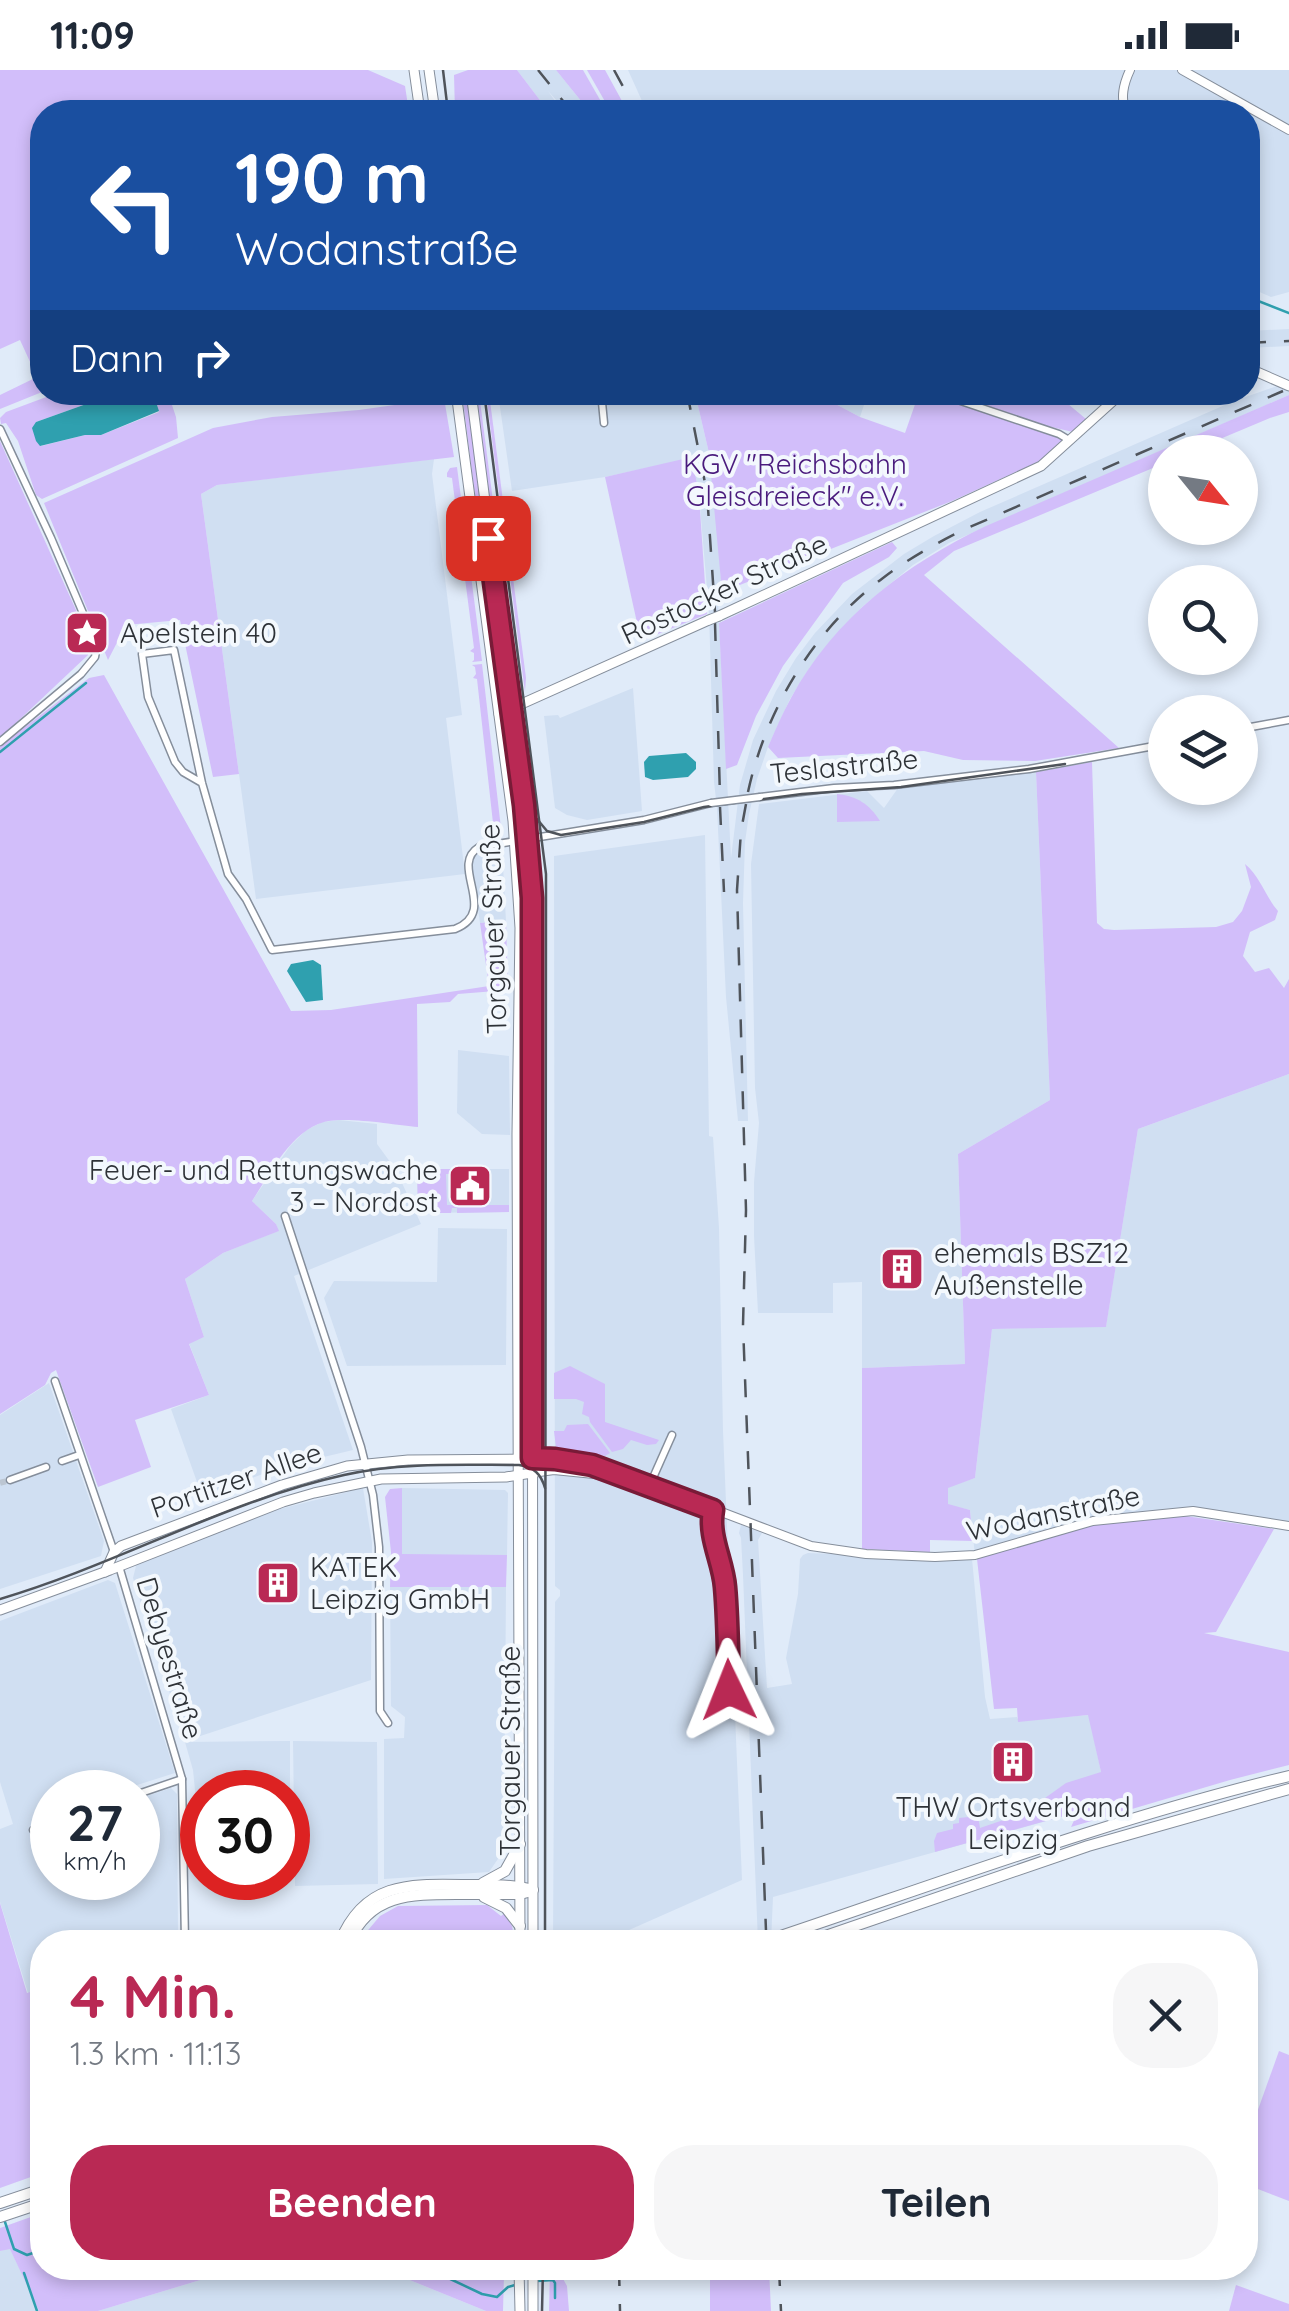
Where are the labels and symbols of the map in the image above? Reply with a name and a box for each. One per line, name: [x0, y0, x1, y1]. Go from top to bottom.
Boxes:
north arrow: [1148, 435, 1258, 545]
park label: KGV "Reichsbahn Gleisdreieck" e.V.: [683, 446, 907, 513]
pin: [446, 496, 531, 581]
street label: Rostocker Straße: [615, 525, 832, 652]
place icon: Apelstein 40: [64, 610, 110, 656]
place label: Apelstein 40: [120, 615, 277, 650]
street label: Teslastraße: [768, 740, 920, 791]
street label: Torgauer Straße: [471, 823, 514, 1035]
place label: Feuer- und Rettungswache 3 – Nordost: [89, 1152, 438, 1219]
public building icon: Feuer- und Rettungswache 3 – Nordost: [447, 1163, 493, 1209]
place label: ehemals BSZ12 Außenstelle: [934, 1235, 1129, 1302]
building icon: ehemals BSZ12 Außenstelle: [879, 1246, 925, 1292]
street label: Portitzer Allee: [146, 1434, 326, 1525]
street label: Wodanstraße: [963, 1477, 1143, 1548]
place label: KATEK Leipzig GmbH: [310, 1549, 490, 1616]
building icon: KATEK Leipzig GmbH: [255, 1560, 301, 1606]
street label: Debyestraße: [129, 1573, 212, 1743]
position arrow: [677, 1638, 781, 1742]
street label: Torgauer Straße: [492, 1646, 527, 1856]
building icon: THW Ortsverband Leipzig: [990, 1739, 1036, 1785]
speed limit sign: 30: [180, 1770, 310, 1900]
place label: THW Ortsverband Leipzig: [895, 1789, 1131, 1856]

